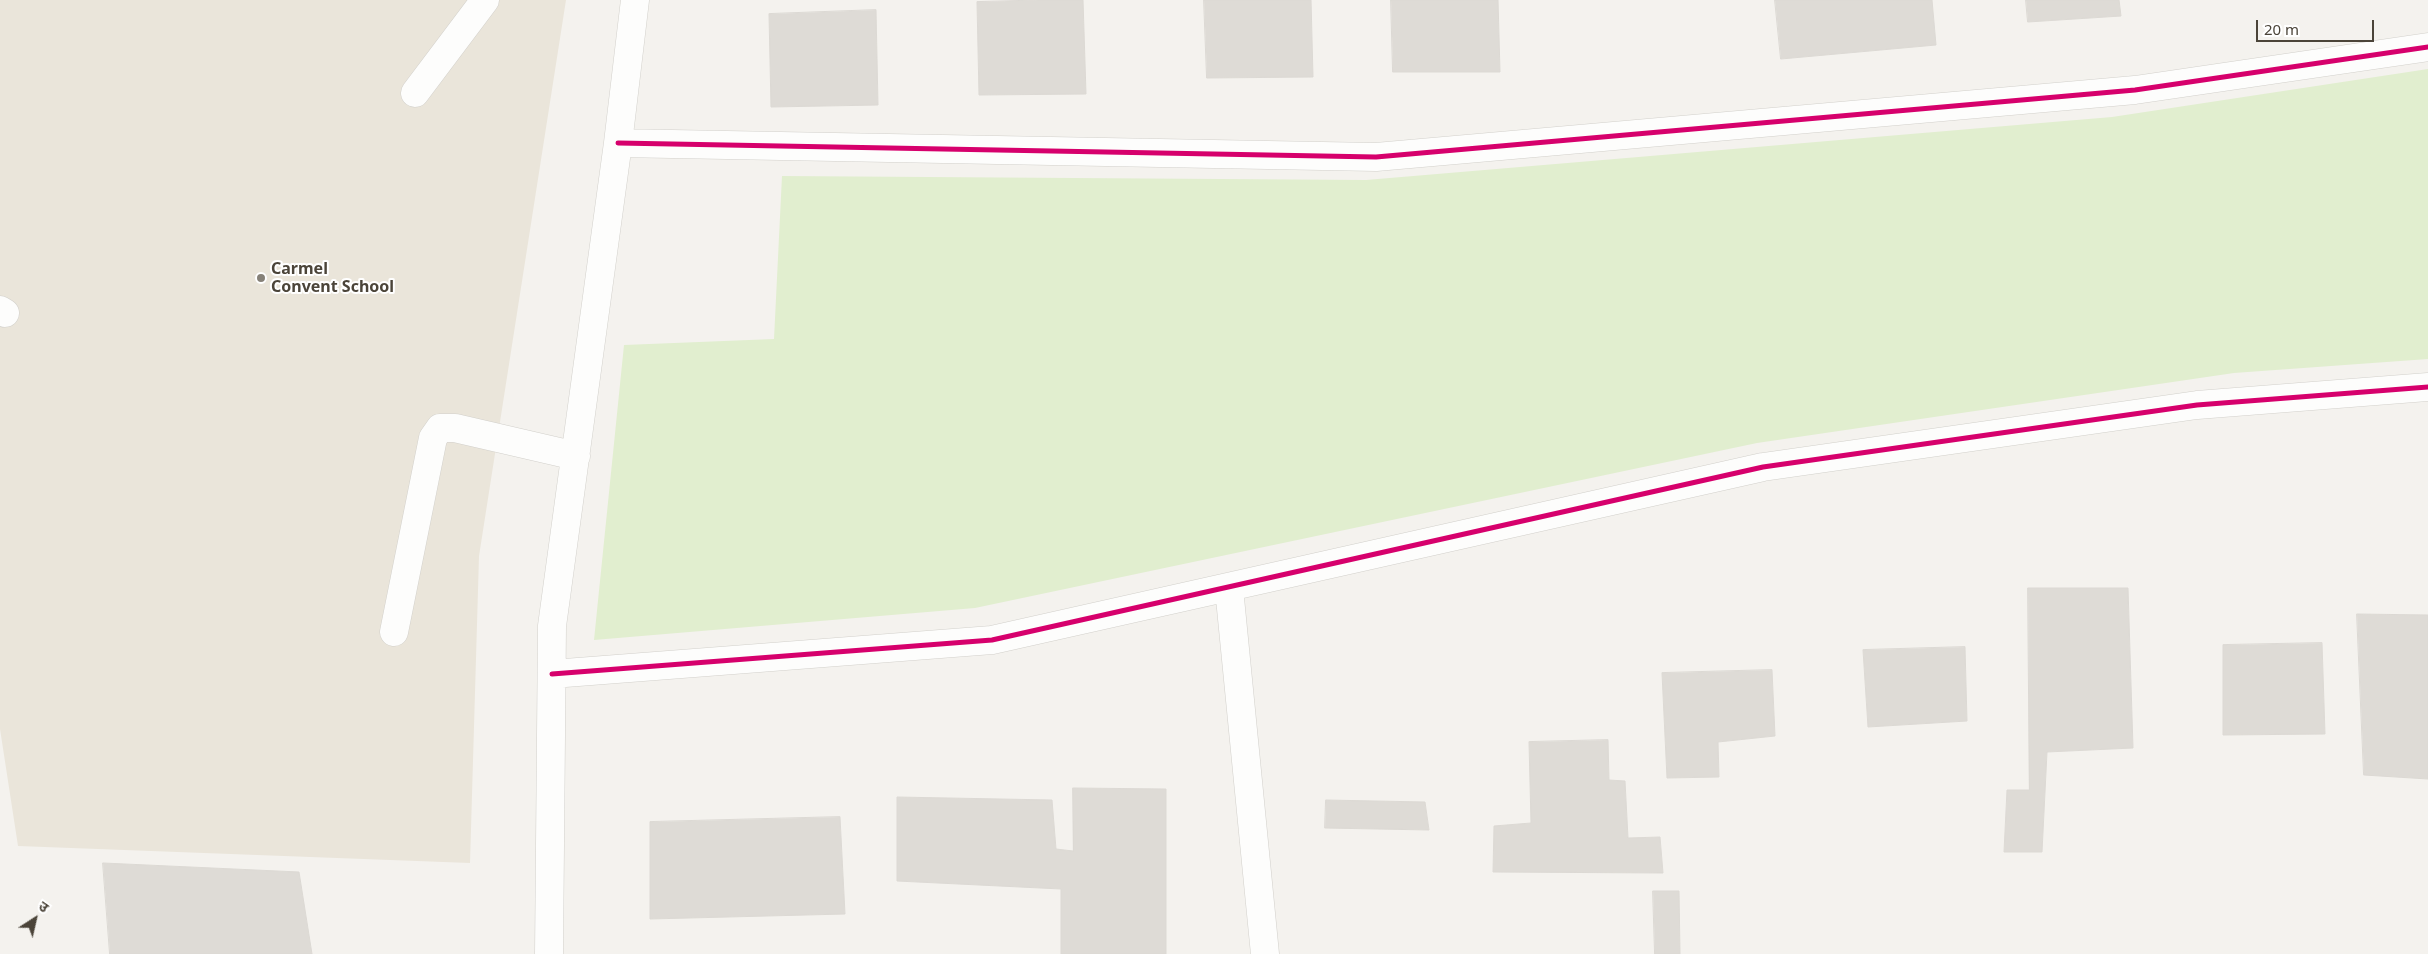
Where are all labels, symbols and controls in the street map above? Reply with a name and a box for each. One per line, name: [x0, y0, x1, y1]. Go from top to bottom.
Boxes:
scale bar: [2258, 10, 2376, 42]
text: 20 m: [2264, 19, 2299, 39]
place label: Carmel Convent School: [271, 259, 394, 297]
marker: Carmel Convent School: [255, 272, 267, 284]
north arrow: [10, 894, 60, 944]
text: उ: [35, 896, 53, 916]

